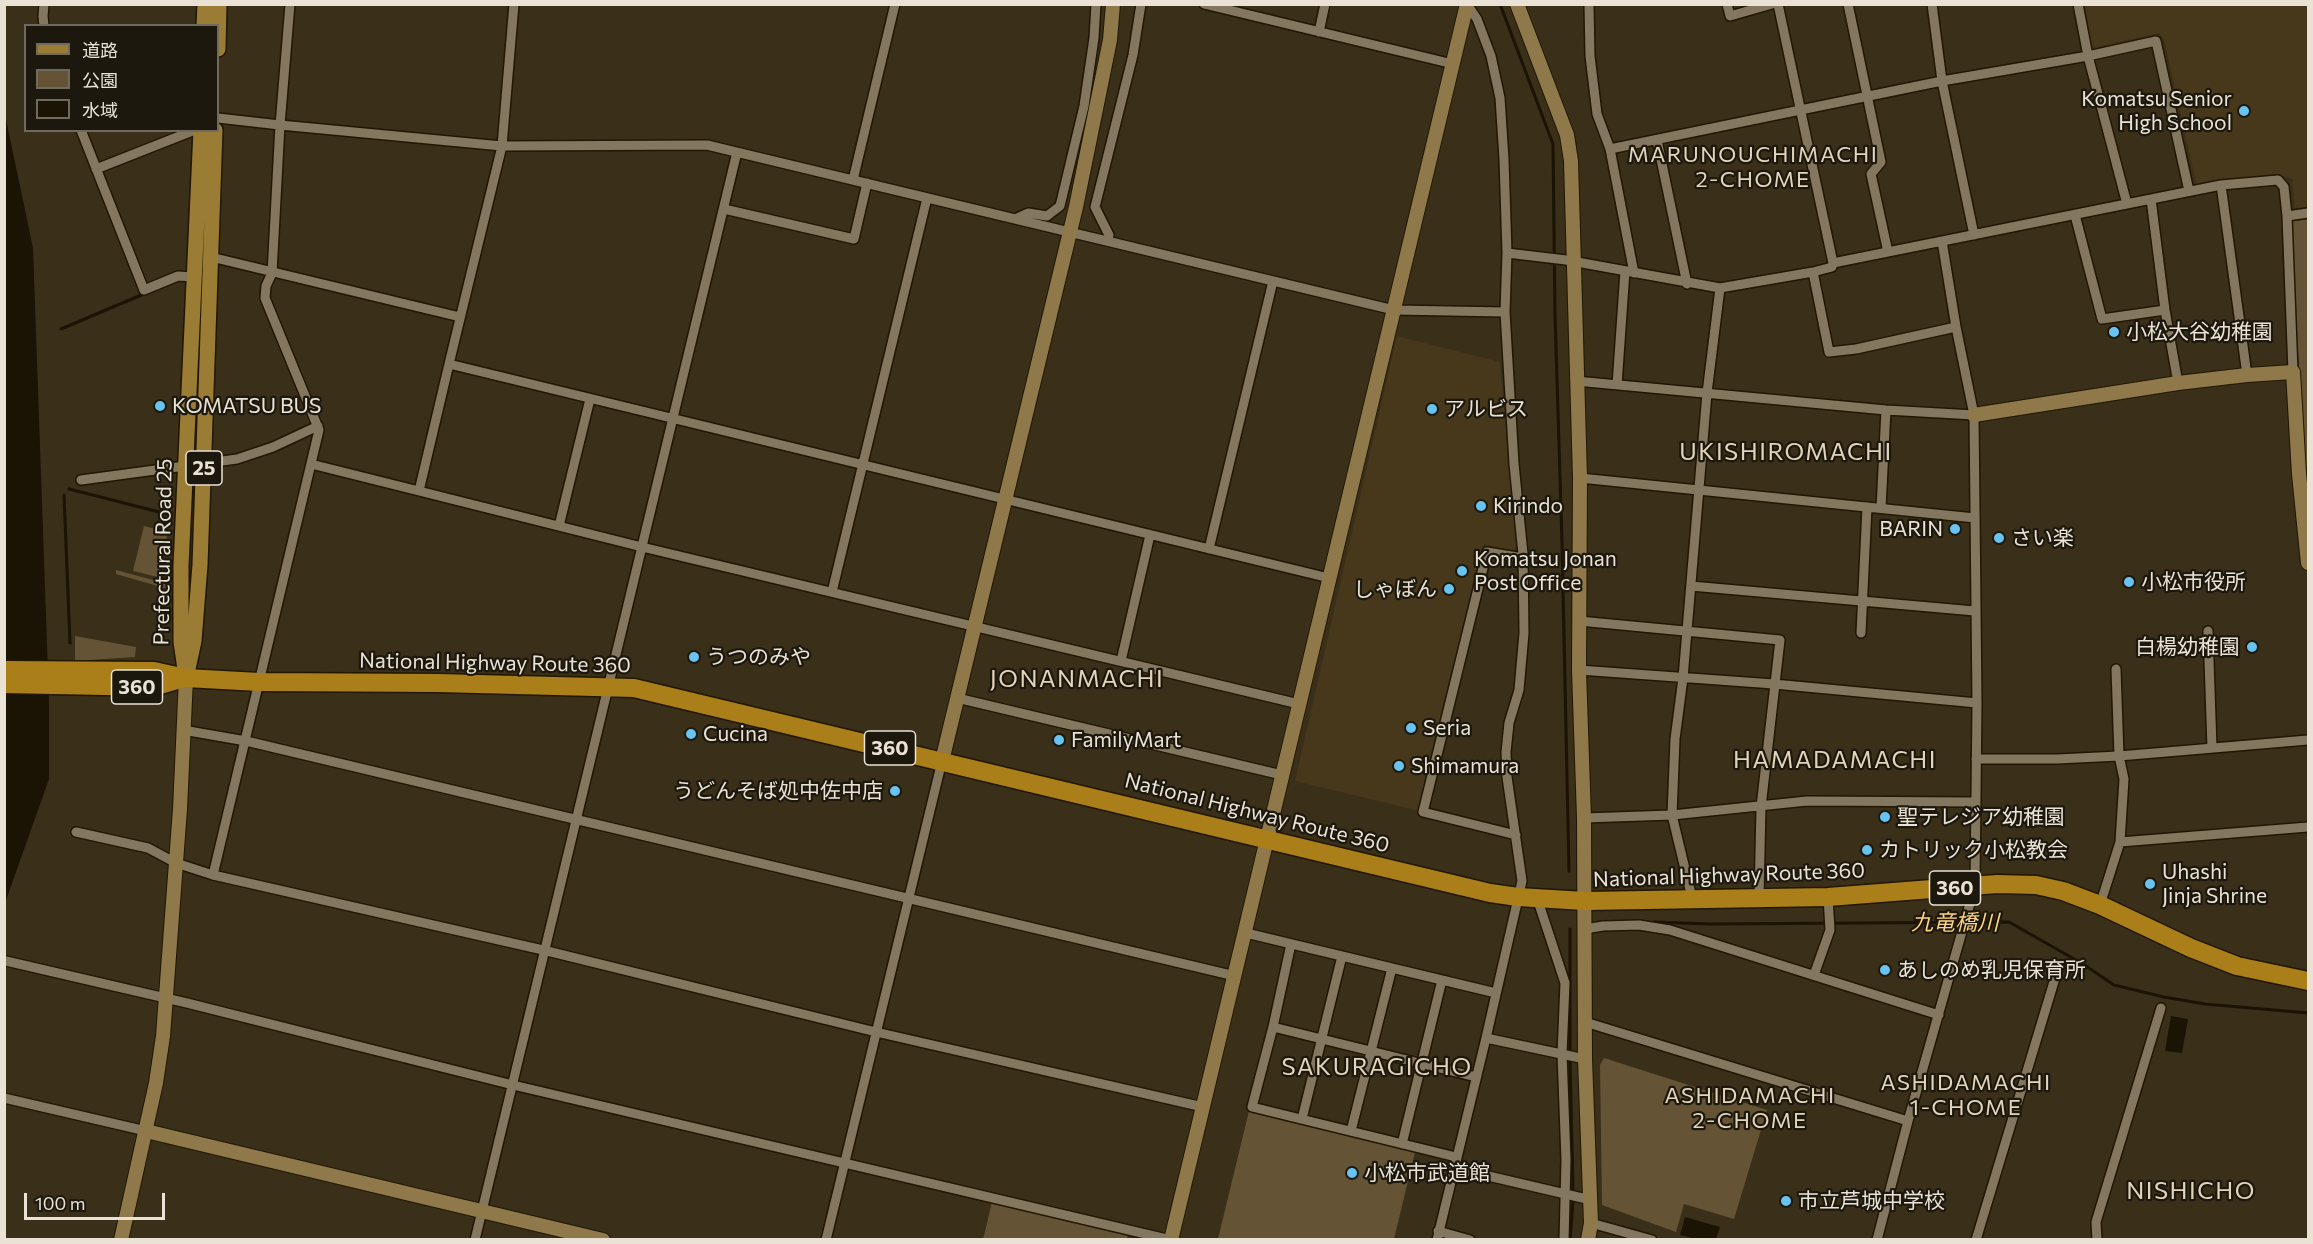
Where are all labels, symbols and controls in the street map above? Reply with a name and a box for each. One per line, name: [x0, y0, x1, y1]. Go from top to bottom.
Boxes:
legend: [24, 24, 219, 132]
text: 道路: [82, 39, 118, 61]
text: 公園: [82, 69, 118, 91]
place label: Komatsu Senior High School: [2081, 86, 2232, 136]
text: 水域: [82, 99, 118, 121]
marker: Komatsu Senior High School: [2237, 104, 2251, 118]
district label: MARUNOUCHIMACHI 2-CHOME: [1628, 142, 1878, 194]
place label: 小松大谷幼稚園: [2126, 319, 2273, 345]
marker: 小松大谷幼稚園: [2107, 325, 2121, 339]
place label: KOMATSU BUS: [172, 393, 321, 419]
place label: アルビス: [1444, 396, 1528, 422]
marker: KOMATSU BUS: [153, 399, 167, 413]
marker: アルビス: [1425, 402, 1439, 416]
district label: UKISHIROMACHI: [1679, 438, 1893, 466]
road number: 25: [186, 451, 222, 485]
street label: Prefectural Road 25: [149, 458, 177, 646]
place label: Kirindo: [1493, 493, 1563, 519]
marker: Kirindo: [1474, 499, 1488, 513]
place label: BARIN: [1879, 516, 1943, 542]
marker: BARIN: [1948, 522, 1962, 536]
place label: さい楽: [2011, 525, 2074, 551]
marker: さい楽: [1992, 531, 2006, 545]
place label: Komatsu Jonan Post Office: [1474, 546, 1617, 596]
marker: Komatsu Jonan Post Office: [1455, 564, 1469, 578]
place label: 小松市役所: [2141, 569, 2246, 595]
marker: 小松市役所: [2122, 575, 2136, 589]
place label: しゃぼん: [1353, 576, 1437, 602]
marker: しゃぼん: [1442, 582, 1456, 596]
place label: 白楊幼稚園: [2135, 634, 2240, 660]
marker: 白楊幼稚園: [2245, 640, 2259, 654]
place label: うつのみや: [706, 644, 811, 670]
street label: National Highway Route 360: [359, 648, 631, 678]
marker: うつのみや: [687, 650, 701, 664]
district label: JONANMACHI: [990, 665, 1164, 693]
road number: 360: [112, 670, 162, 704]
place label: Seria: [1423, 715, 1471, 741]
place label: Cucina: [703, 721, 768, 747]
marker: Seria: [1404, 721, 1418, 735]
marker: Cucina: [684, 727, 698, 741]
place label: FamilyMart: [1071, 727, 1181, 753]
road number: 360: [864, 731, 916, 765]
marker: FamilyMart: [1052, 733, 1066, 747]
district label: HAMADAMACHI: [1733, 746, 1937, 774]
place label: Shimamura: [1411, 753, 1519, 779]
marker: Shimamura: [1392, 759, 1406, 773]
street label: National Highway Route 360: [1122, 768, 1392, 858]
place label: うどんそば処中佐中店: [673, 778, 883, 804]
marker: うどんそば処中佐中店: [888, 784, 902, 798]
place label: 聖テレジア幼稚園: [1897, 804, 2065, 830]
marker: 聖テレジア幼稚園: [1878, 810, 1892, 824]
place label: カトリック小松教会: [1879, 837, 2068, 863]
marker: カトリック小松教会: [1860, 843, 1874, 857]
street label: National Highway Route 360: [1593, 858, 1865, 892]
place label: Uhashi Jinja Shrine: [2162, 859, 2267, 909]
road number: 360: [1930, 871, 1980, 905]
marker: Uhashi Jinja Shrine: [2143, 877, 2157, 891]
water label: 九竜橋川: [1911, 910, 1999, 936]
place label: あしのめ乳児保育所: [1897, 957, 2086, 983]
marker: あしのめ乳児保育所: [1878, 963, 1892, 977]
district label: SAKURAGICHO: [1281, 1053, 1473, 1081]
district label: ASHIDAMACHI 1-CHOME: [1880, 1070, 2052, 1122]
district label: ASHIDAMACHI 2-CHOME: [1664, 1083, 1836, 1134]
place label: 小松市武道館: [1364, 1160, 1490, 1186]
marker: 小松市武道館: [1345, 1166, 1359, 1180]
district label: NISHICHO: [2126, 1177, 2256, 1205]
scale bar: [27, 1181, 168, 1219]
place label: 市立芦城中学校: [1798, 1188, 1945, 1214]
text: 100 m: [35, 1192, 85, 1214]
marker: 市立芦城中学校: [1779, 1194, 1793, 1208]

